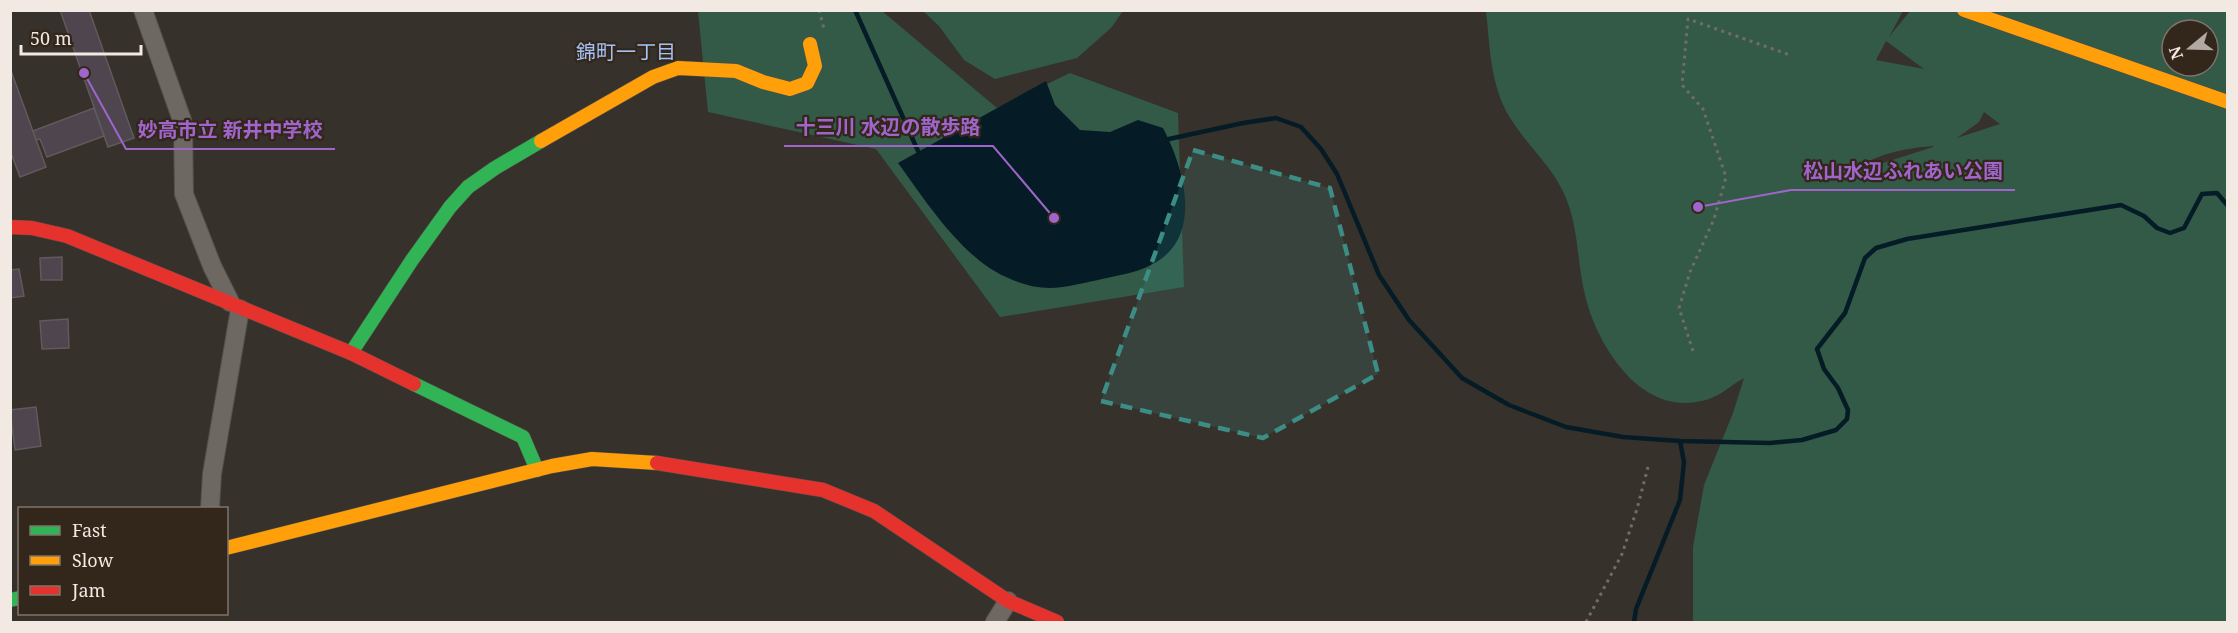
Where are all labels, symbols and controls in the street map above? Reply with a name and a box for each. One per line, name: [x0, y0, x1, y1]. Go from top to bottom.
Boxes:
scale bar: [21, 18, 141, 56]
north arrow: [2160, 18, 2220, 78]
text: 50 m: [30, 26, 72, 50]
district label: 錦町一丁目: [576, 38, 676, 65]
text: N: [2163, 43, 2188, 62]
callout: 十三川 水辺の散歩路: [784, 108, 993, 146]
callout: 妙高市立 新井中学校: [126, 111, 335, 149]
text: 十三川 水辺の散歩路: [795, 113, 981, 140]
text: 妙高市立 新井中学校: [137, 116, 323, 143]
callout: 松山水辺ふれあい公園: [1791, 152, 2015, 190]
text: 松山水辺ふれあい公園: [1803, 157, 2003, 184]
legend: [18, 507, 228, 615]
text: Fast: [72, 518, 107, 542]
text: Slow: [72, 548, 114, 572]
text: Jam: [71, 578, 106, 602]

